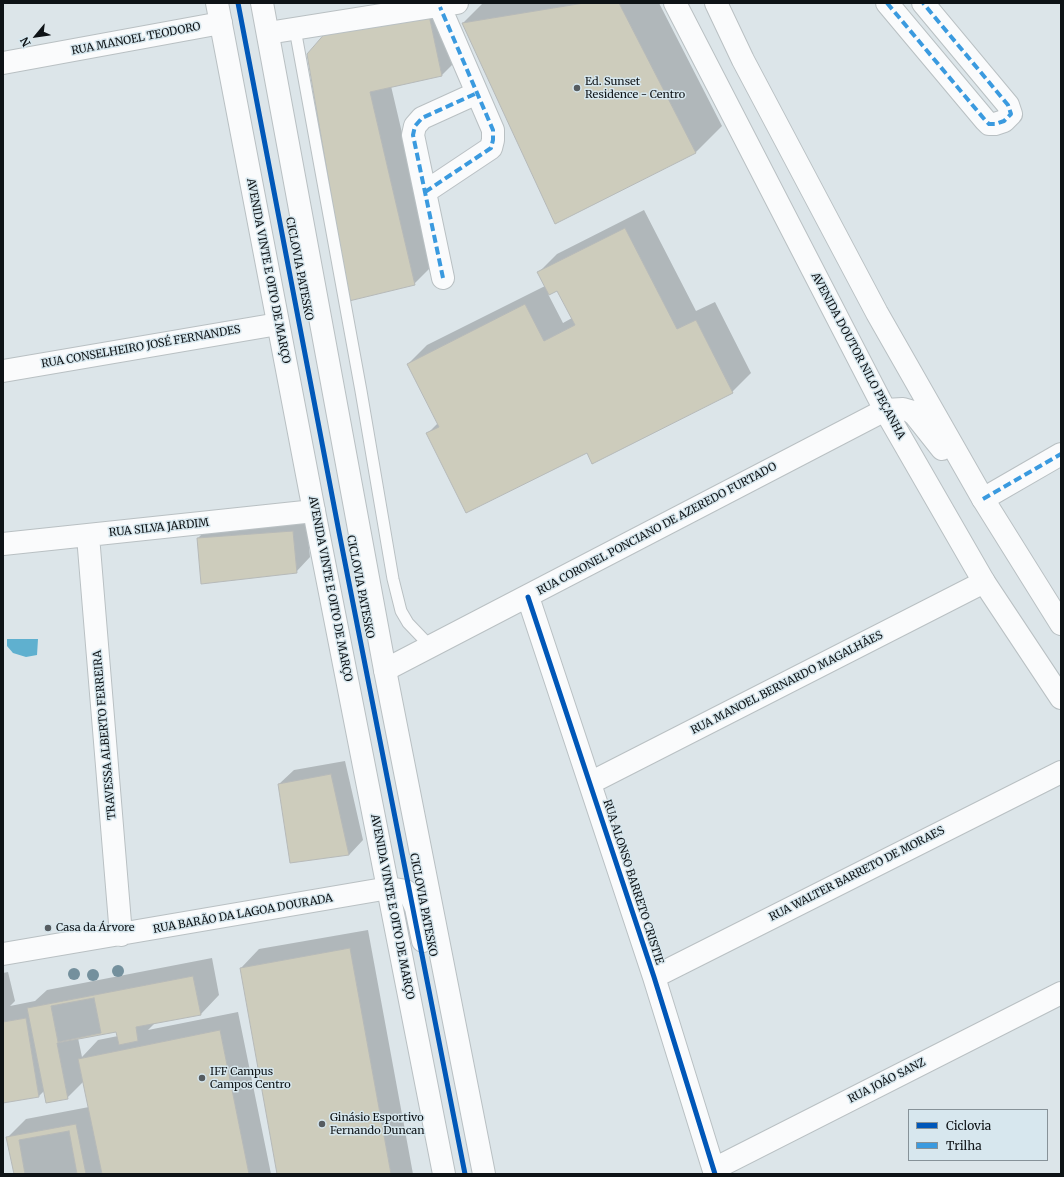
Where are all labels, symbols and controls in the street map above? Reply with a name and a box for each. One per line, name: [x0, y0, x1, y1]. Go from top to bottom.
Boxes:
north arrow: [16, 16, 56, 56]
street label: RUA MANOEL TEODORO: [70, 20, 202, 58]
text: N: [17, 35, 34, 49]
place label: Ed. Sunset Residence - Centro: [585, 75, 685, 101]
marker: Ed. Sunset Residence - Centro: [572, 83, 582, 93]
street label: AVENIDA VINTE E OITO DE MARÇO: [244, 177, 292, 365]
street label: CICLOVIA PATESKO: [283, 216, 315, 322]
street label: AVENIDA DOUTOR NILO PEÇANHA: [808, 270, 908, 442]
street label: RUA CONSELHEIRO JOSÉ FERNANDES: [40, 323, 242, 371]
street label: RUA CORONEL PONCIANO DE AZEREDO FURTADO: [535, 460, 779, 598]
street label: AVENIDA VINTE E OITO DE MARÇO: [306, 495, 354, 683]
street label: RUA SILVA JARDIM: [108, 516, 210, 540]
street label: CICLOVIA PATESKO: [344, 534, 376, 640]
street label: RUA MANOEL BERNARDO MAGALHÃES: [689, 629, 885, 737]
street label: TRAVESSA ALBERTO FERREIRA: [91, 650, 119, 820]
street label: RUA ALONSO BARRETO CRISTIE: [600, 798, 666, 966]
street label: AVENIDA VINTE E OITO DE MARÇO: [368, 813, 416, 1001]
street label: RUA WALTER BARRETO DE MORAES: [767, 824, 947, 924]
street label: CICLOVIA PATESKO: [407, 852, 439, 958]
street label: RUA BARÃO DA LAGOA DOURADA: [152, 892, 334, 936]
place label: Casa da Árvore: [56, 921, 134, 935]
marker: Casa da Árvore: [43, 923, 53, 933]
street label: RUA JOÃO SANZ: [846, 1056, 928, 1106]
place label: IFF Campus Campos Centro: [210, 1065, 291, 1091]
marker: IFF Campus Campos Centro: [197, 1073, 207, 1083]
legend: [908, 1109, 1048, 1161]
place label: Ginásio Esportivo Fernando Duncan: [330, 1111, 424, 1137]
text: Ciclovia: [946, 1118, 991, 1133]
marker: Ginásio Esportivo Fernando Duncan: [317, 1119, 327, 1129]
text: Trilha: [946, 1138, 982, 1153]

